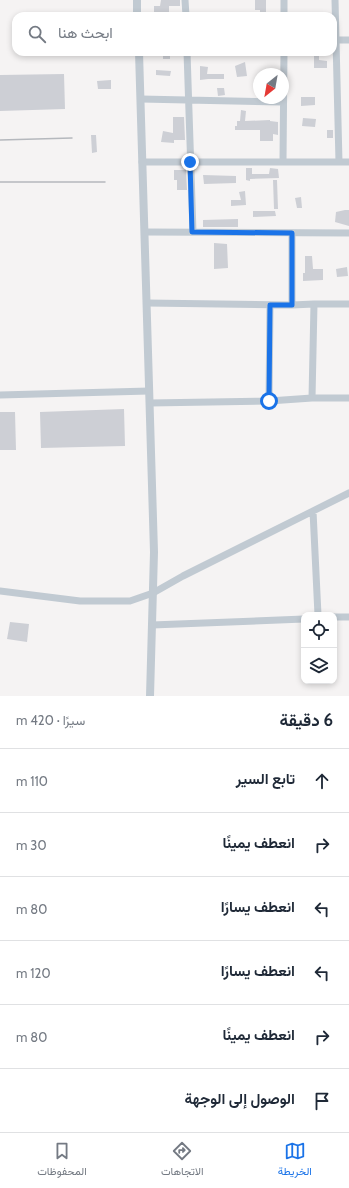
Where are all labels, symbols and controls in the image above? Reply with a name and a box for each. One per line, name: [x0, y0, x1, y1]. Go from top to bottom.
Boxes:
search box: [12, 12, 337, 56]
icon: search: [26, 23, 48, 45]
text: ابحث هنا: [58, 24, 113, 42]
north arrow: [253, 68, 289, 104]
route end: [181, 153, 199, 171]
route start: [260, 392, 278, 410]
map controls: [301, 612, 337, 684]
button: locate: [301, 612, 337, 648]
button: layers: [301, 648, 337, 684]
text: 6 دقيقة: [280, 710, 333, 730]
text: سيرًا · 420 m: [16, 712, 85, 728]
text: تابع السير: [236, 770, 295, 788]
icon: ahead: [311, 770, 333, 792]
text: 110 m: [16, 773, 48, 789]
text: انعطف يمينًا: [222, 834, 295, 852]
icon: right: [311, 834, 333, 856]
text: 30 m: [16, 837, 46, 853]
text: انعطف يسارًا: [221, 898, 295, 916]
icon: left: [311, 898, 333, 920]
text: 80 m: [16, 901, 47, 917]
text: انعطف يسارًا: [221, 962, 295, 980]
icon: left: [311, 962, 333, 984]
text: 120 m: [16, 965, 50, 981]
text: انعطف يمينًا: [222, 1026, 295, 1044]
icon: right: [311, 1026, 333, 1048]
text: 80 m: [16, 1029, 47, 1045]
text: الوصول إلى الوجهة: [185, 1090, 295, 1108]
icon: arrive: [311, 1090, 333, 1112]
tab: المحفوظات: [37, 1140, 87, 1181]
tab: الاتجاهات: [161, 1140, 204, 1181]
tab: الخريطة: [278, 1140, 312, 1181]

